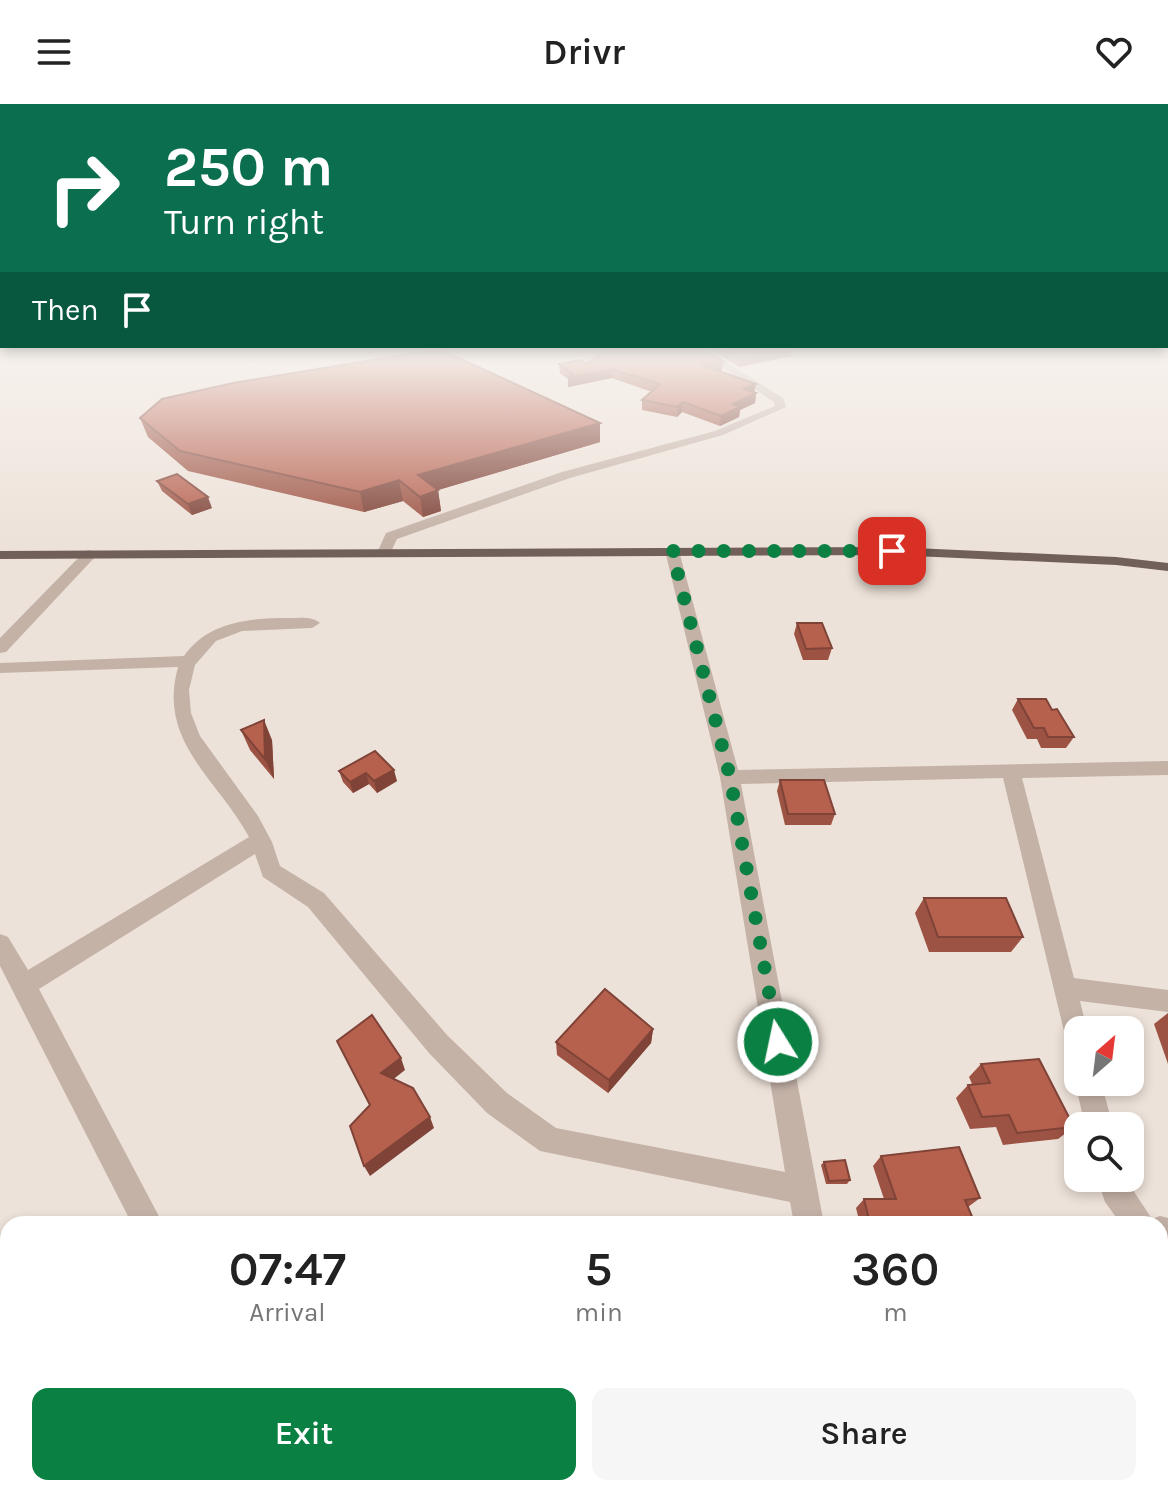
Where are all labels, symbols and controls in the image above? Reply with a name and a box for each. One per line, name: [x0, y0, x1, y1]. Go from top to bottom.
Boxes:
icon: menu: [32, 30, 76, 74]
icon: heart: [1092, 30, 1136, 74]
text: Drivr: [543, 31, 625, 73]
text: 250 m: [164, 134, 333, 199]
icon: right: [32, 136, 136, 240]
text: Turn right: [164, 201, 324, 243]
icon: arrive: [115, 288, 159, 332]
text: Then: [32, 292, 99, 328]
pin: [858, 517, 926, 585]
icon: arrive: [870, 529, 914, 573]
position arrow: [736, 1000, 820, 1084]
north arrow: [1064, 1016, 1144, 1096]
map controls: [1064, 1016, 1144, 1192]
button: search: [1064, 1112, 1144, 1192]
text: 07:47: [229, 1241, 346, 1297]
text: 5: [585, 1241, 613, 1297]
text: 360: [851, 1241, 939, 1297]
text: Arrival: [249, 1297, 325, 1328]
text: min: [575, 1297, 623, 1328]
text: m: [883, 1297, 907, 1328]
button: Exit: [32, 1388, 576, 1480]
button: Share: [592, 1388, 1136, 1480]

